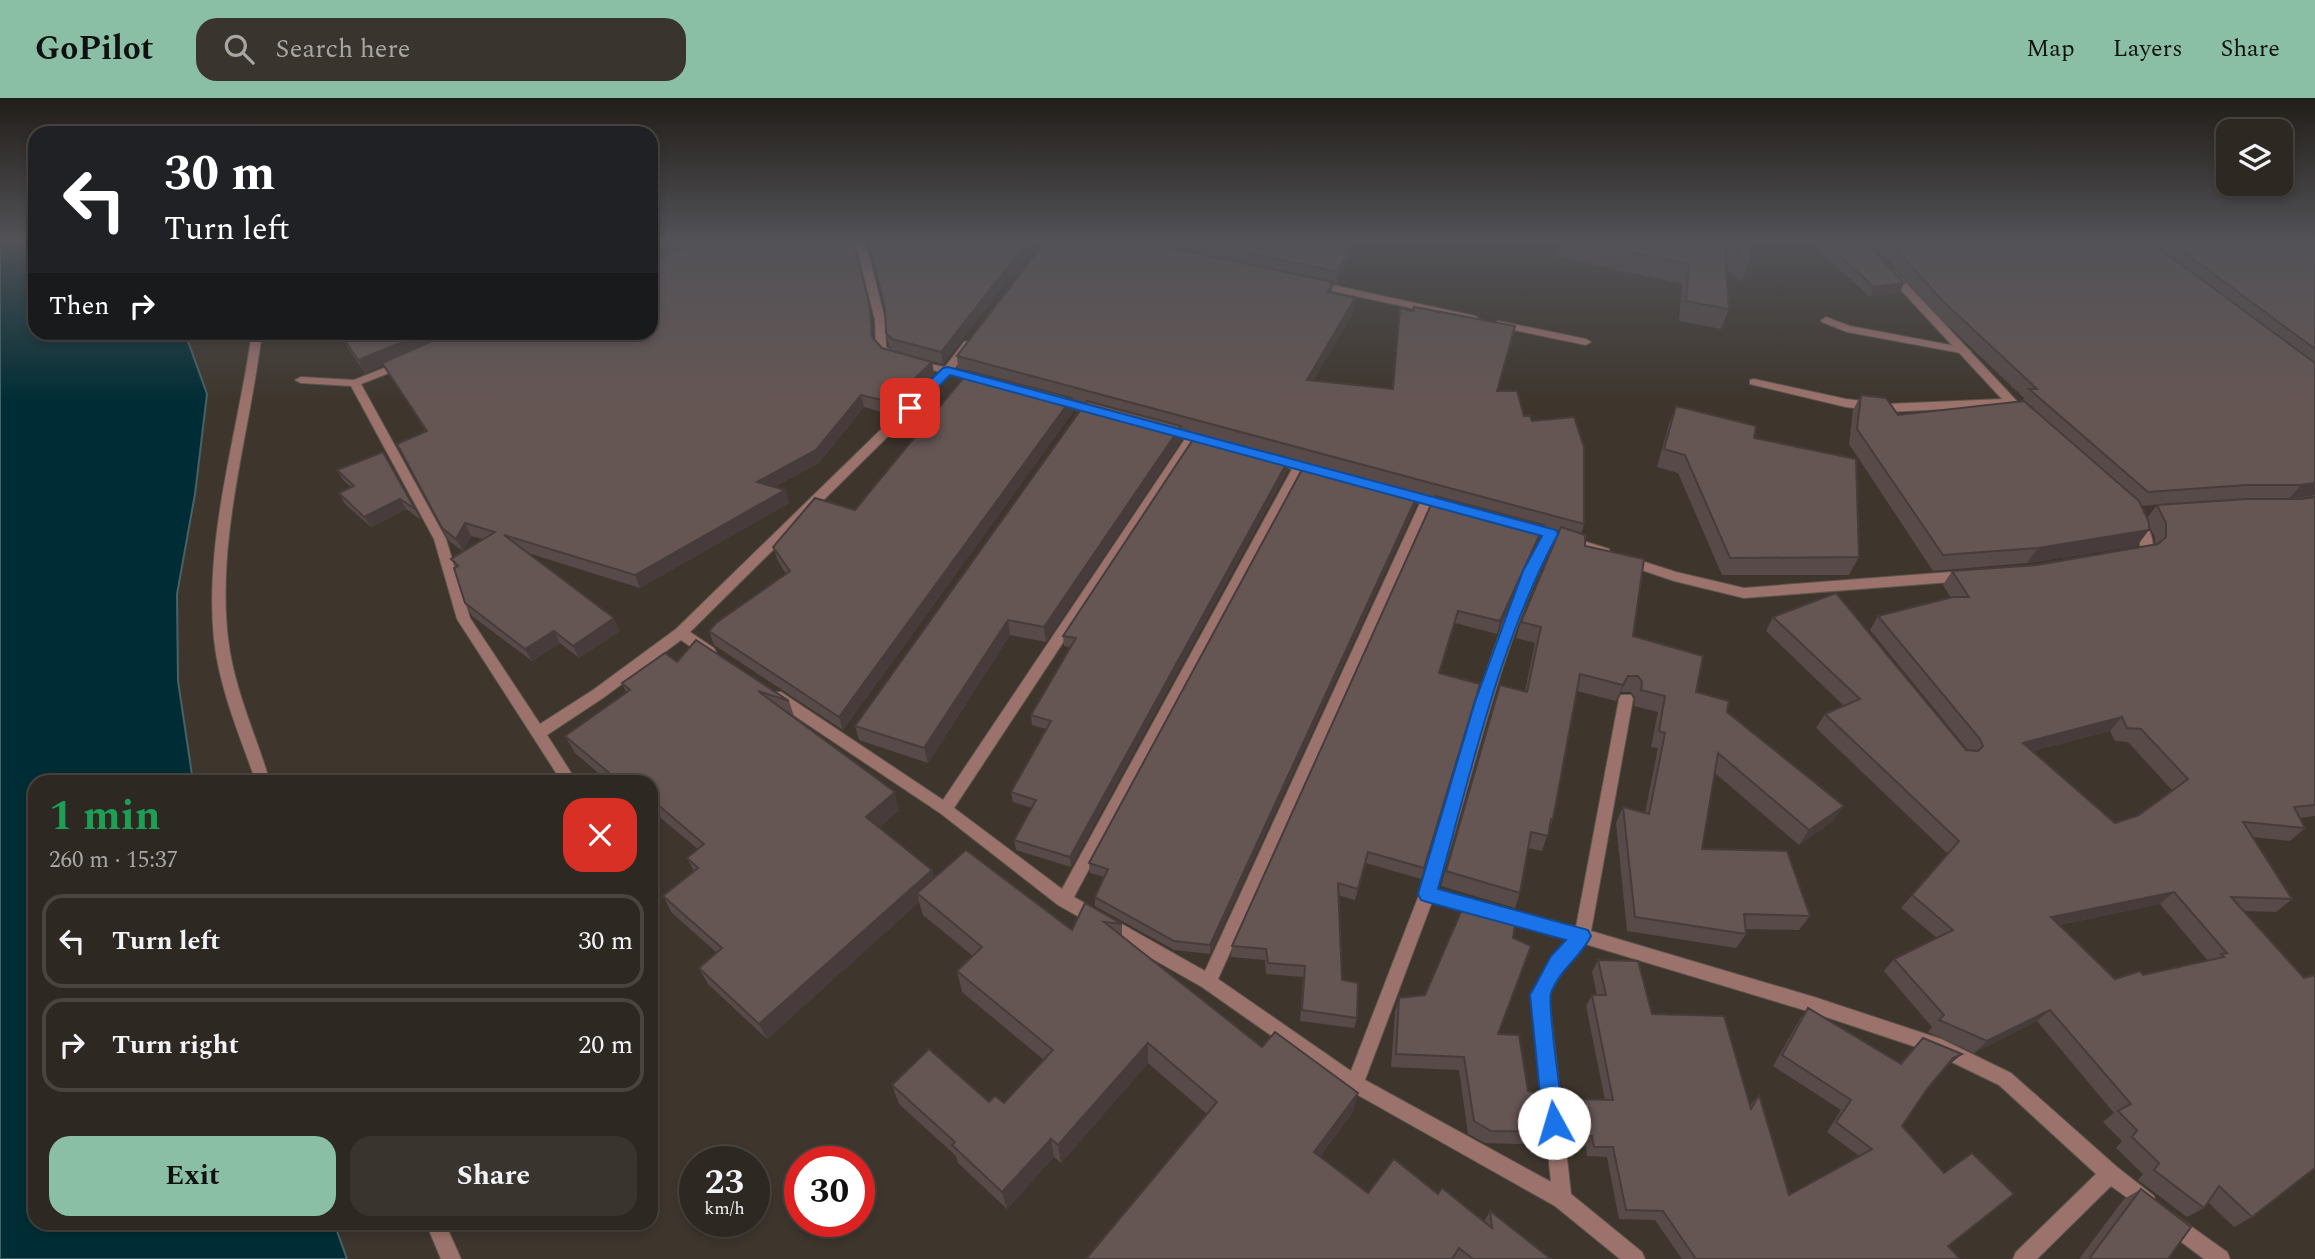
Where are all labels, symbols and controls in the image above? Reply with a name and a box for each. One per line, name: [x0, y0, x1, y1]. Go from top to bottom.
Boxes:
search box: [196, 18, 686, 81]
text: GoPilot: [35, 24, 154, 74]
text: Search here: [276, 29, 410, 69]
icon: search: [220, 30, 258, 68]
text: Map: [2026, 31, 2075, 67]
text: Layers: [2113, 31, 2183, 67]
text: Share: [2221, 31, 2280, 67]
map controls: [2216, 119, 2293, 196]
button: layers: [2216, 119, 2293, 196]
text: 30 m: [164, 137, 275, 212]
icon: left: [49, 154, 140, 245]
text: Turn left: [164, 205, 290, 254]
text: Then: [49, 286, 109, 326]
icon: right: [123, 287, 161, 325]
pin: [880, 378, 940, 438]
icon: arrive: [891, 389, 929, 427]
text: 1 min: [49, 785, 161, 848]
button: close: [563, 798, 637, 872]
text: 260 m · 15:37: [49, 843, 178, 878]
text: Turn left: [112, 921, 220, 961]
text: 30 m: [578, 921, 633, 961]
icon: left: [53, 922, 91, 960]
text: Turn right: [112, 1025, 239, 1065]
text: 20 m: [578, 1025, 633, 1065]
icon: right: [53, 1026, 91, 1064]
position arrow: [1517, 1086, 1591, 1160]
button: Exit: [49, 1136, 336, 1216]
button: Share: [350, 1136, 637, 1216]
speed limit sign: 30: [784, 1146, 875, 1237]
text: 23: [705, 1156, 744, 1209]
text: km/h: [704, 1195, 745, 1222]

